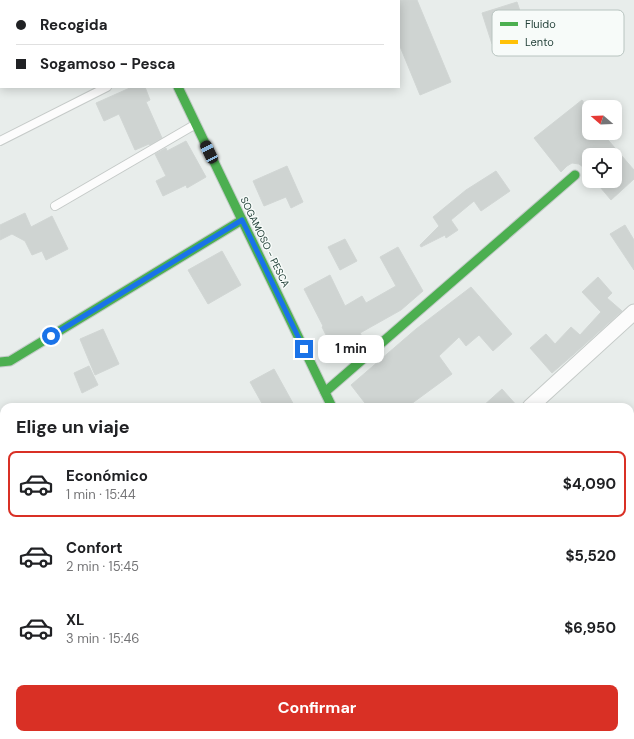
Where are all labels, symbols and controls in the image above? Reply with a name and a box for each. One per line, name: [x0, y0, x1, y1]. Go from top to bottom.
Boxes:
legend: [492, 10, 624, 56]
text: Recogida: [40, 15, 107, 35]
text: Fluido: [525, 17, 556, 31]
text: Lento: [525, 35, 554, 49]
text: Sogamoso - Pesca: [40, 54, 175, 74]
north arrow: [582, 100, 622, 140]
map controls: [582, 100, 622, 188]
car: [198, 139, 220, 165]
button: locate: [582, 148, 622, 188]
street label: SOGAMOSO - PESCA: [237, 195, 293, 290]
route start: [42, 327, 60, 345]
callout: 1 min: [318, 335, 384, 363]
route end: [295, 340, 313, 358]
text: 1 min: [335, 340, 367, 357]
text: Elige un viaje: [16, 415, 130, 439]
icon: car: [18, 466, 54, 502]
text: Económico: [66, 466, 148, 486]
text: $4,090: [563, 474, 616, 494]
text: 1 min · 15:44: [66, 486, 136, 503]
icon: car: [18, 538, 54, 574]
text: Confort: [66, 538, 123, 558]
text: $5,520: [566, 546, 616, 566]
text: 2 min · 15:45: [66, 558, 139, 575]
icon: car: [18, 610, 54, 646]
text: XL: [66, 610, 84, 630]
text: $6,950: [564, 618, 616, 638]
text: 3 min · 15:46: [66, 630, 139, 647]
button: Confirmar: [16, 685, 618, 731]

